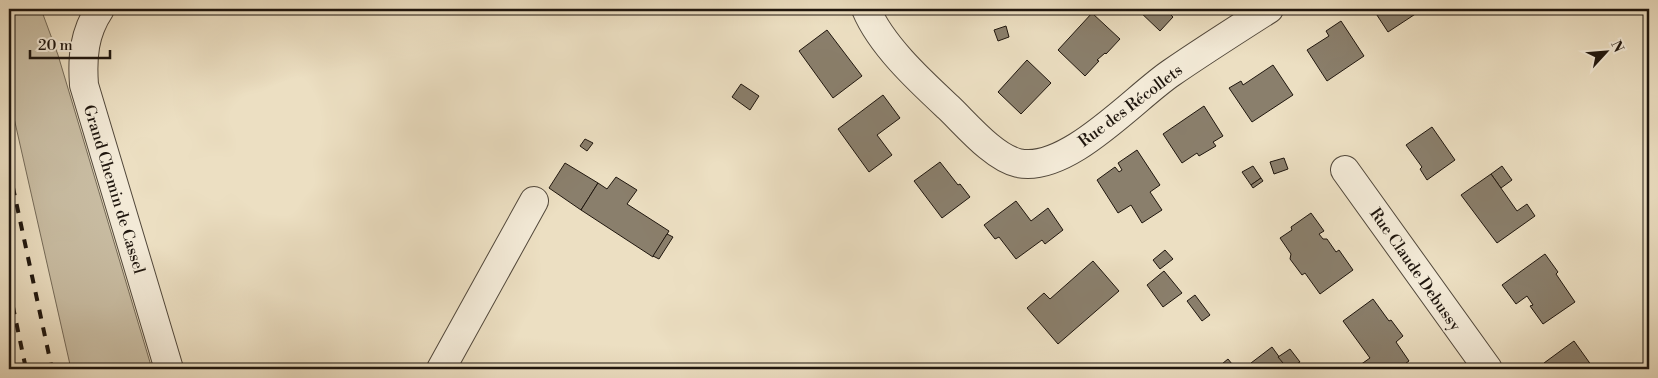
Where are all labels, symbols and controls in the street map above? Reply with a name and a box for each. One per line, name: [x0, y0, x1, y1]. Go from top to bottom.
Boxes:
scale bar: [30, 28, 110, 60]
north arrow: [1580, 28, 1630, 78]
text: 20 m: [38, 36, 73, 55]
text: N: [1606, 38, 1627, 56]
street label: Rue des Récollets: [1075, 60, 1187, 152]
street label: Grand Chemin de Cassel: [79, 102, 149, 277]
street label: Rue Claude Debussy: [1365, 204, 1465, 335]

